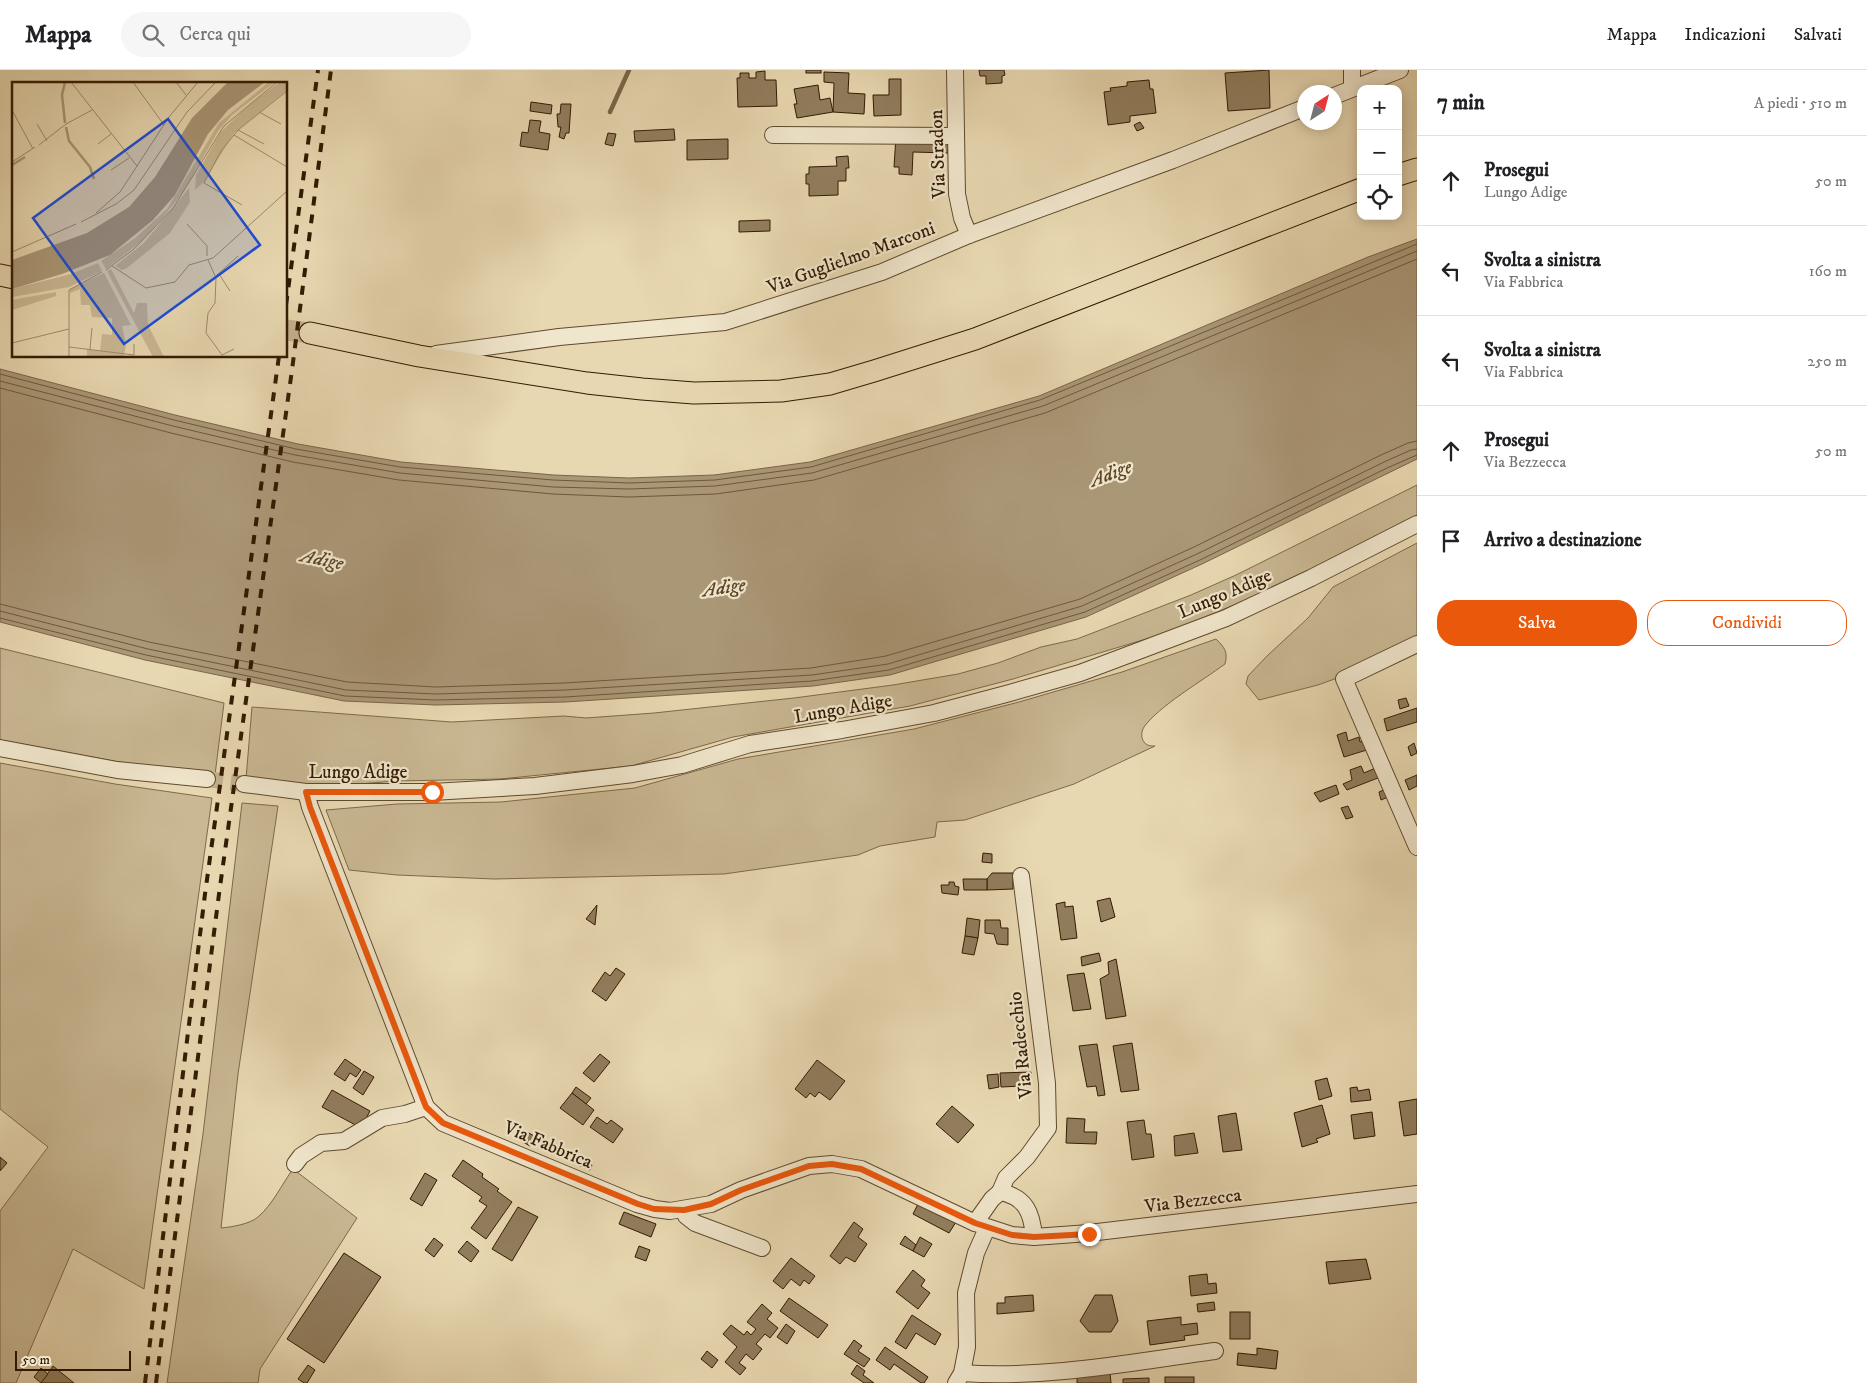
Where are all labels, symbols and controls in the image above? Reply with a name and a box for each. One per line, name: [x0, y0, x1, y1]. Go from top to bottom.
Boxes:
search box: [121, 12, 471, 57]
text: Mappa: [25, 20, 91, 50]
icon: search: [139, 21, 167, 49]
text: Cerca qui: [179, 23, 251, 46]
text: Mappa: [1607, 24, 1657, 46]
text: Indicazioni: [1685, 24, 1766, 46]
text: Salvati: [1794, 24, 1842, 46]
inset map: [12, 82, 288, 358]
north arrow: [1297, 85, 1342, 130]
map controls: [1357, 85, 1402, 220]
button: +: [1357, 85, 1402, 130]
text: 7 min: [1437, 90, 1485, 116]
text: A piedi · 510 m: [1754, 93, 1847, 113]
street label: Via Stradon: [925, 109, 951, 200]
button: −: [1357, 130, 1402, 175]
text: Prosegui: [1484, 159, 1549, 182]
icon: ahead: [1437, 167, 1465, 195]
text: 50 m: [1815, 171, 1847, 191]
button: locate: [1357, 175, 1402, 220]
text: Lungo Adige: [1484, 182, 1567, 202]
street label: Via Guglielmo Marconi: [763, 217, 938, 299]
text: Svolta a sinistra: [1484, 249, 1601, 272]
icon: left: [1437, 257, 1465, 285]
text: 160 m: [1809, 261, 1847, 281]
text: Via Fabbrica: [1484, 272, 1563, 292]
text: Svolta a sinistra: [1484, 339, 1601, 362]
icon: left: [1437, 347, 1465, 375]
text: 250 m: [1807, 351, 1847, 371]
text: Via Fabbrica: [1484, 362, 1563, 382]
text: Prosegui: [1484, 429, 1549, 452]
icon: ahead: [1437, 437, 1465, 465]
text: 50 m: [1815, 441, 1847, 461]
text: Via Bezzecca: [1484, 452, 1566, 472]
water label: Adige: [1085, 454, 1137, 494]
icon: arrive: [1437, 527, 1465, 555]
text: Arrivo a destinazione: [1484, 529, 1642, 552]
water label: Adige: [297, 543, 347, 577]
street label: Lungo Adige: [1175, 564, 1275, 624]
water label: Adige: [699, 572, 748, 604]
button: Salva: [1437, 600, 1637, 646]
button: Condividi: [1647, 600, 1847, 646]
street label: Lungo Adige: [792, 689, 894, 729]
street label: Lungo Adige: [309, 761, 408, 784]
route start: [421, 781, 444, 804]
street label: Via Radecchio: [1004, 990, 1038, 1101]
street label: Via Fabbrica: [499, 1116, 596, 1174]
street label: Via Bezzecca: [1142, 1184, 1243, 1218]
route end: [1078, 1223, 1101, 1246]
scale bar: [15, 1348, 131, 1371]
text: 50 m: [22, 1351, 50, 1369]

